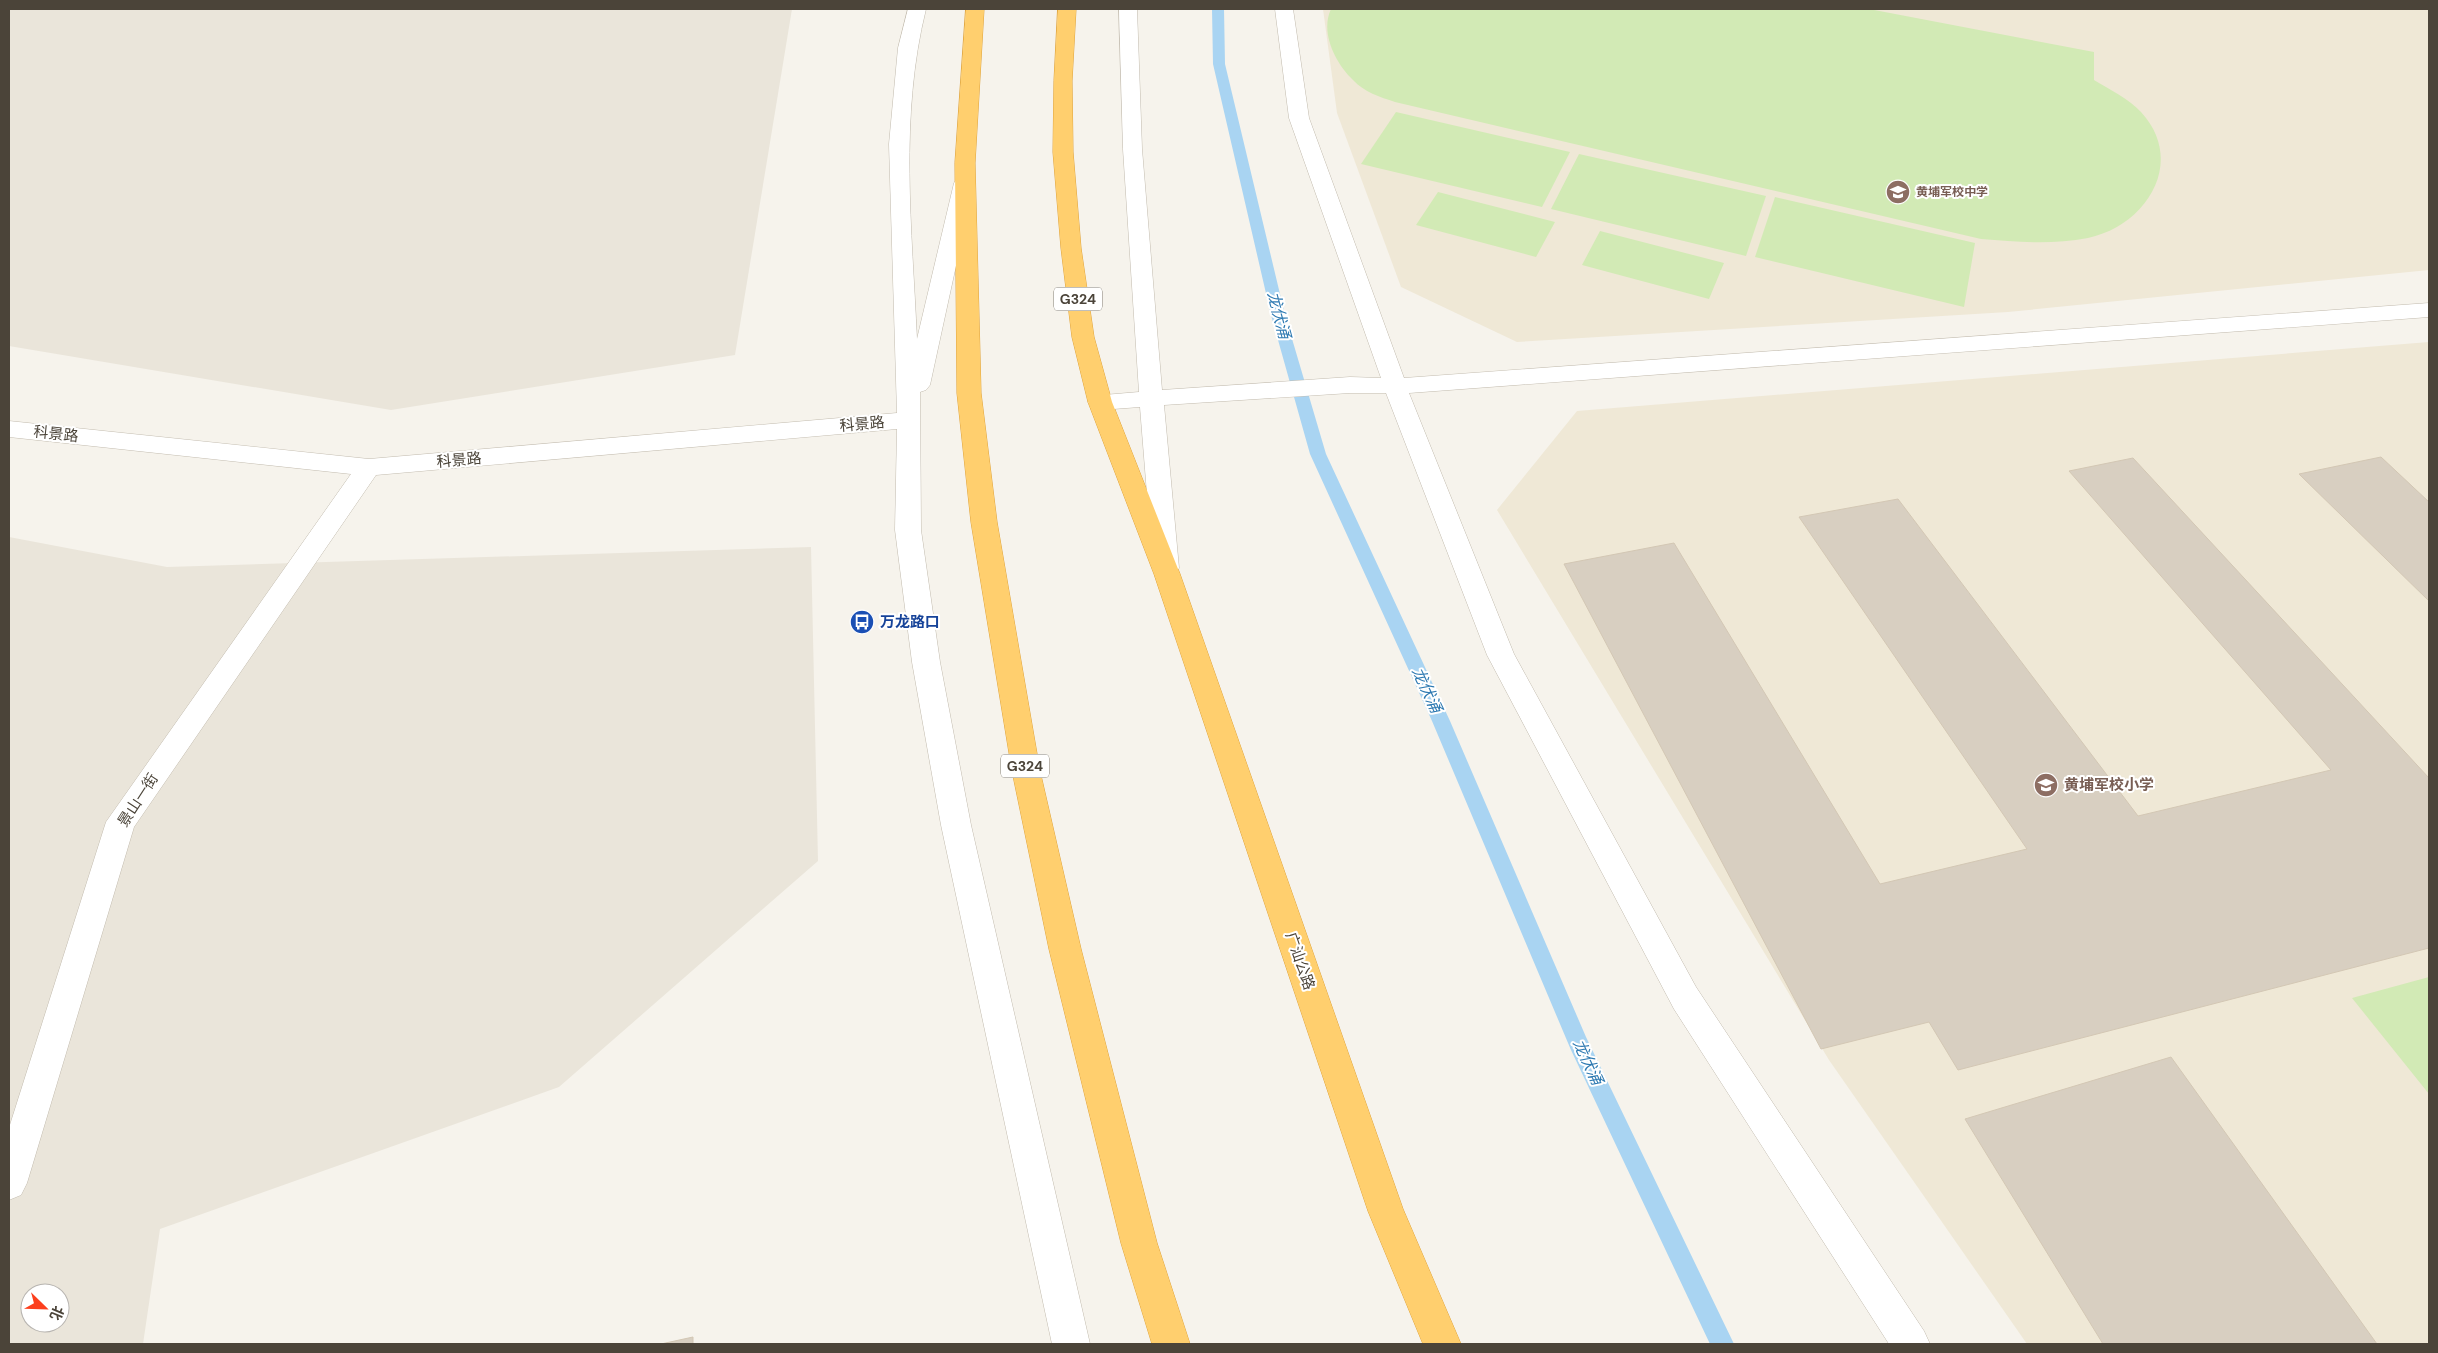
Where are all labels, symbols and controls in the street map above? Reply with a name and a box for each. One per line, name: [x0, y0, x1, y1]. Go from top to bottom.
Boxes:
school or university icon: 黄埔军校中学: [1885, 179, 1911, 205]
place label: 黄埔军校中学: [1916, 184, 1988, 200]
road number: G324: [1054, 288, 1102, 310]
water label: 龙伏涌: [1263, 289, 1296, 343]
street label: 科景路: [839, 412, 885, 436]
street label: 科景路: [33, 422, 79, 446]
street label: 科景路: [436, 448, 482, 472]
bus stop icon: 万龙路口: [849, 609, 875, 635]
place label: 万龙路口: [880, 612, 940, 632]
water label: 龙伏涌: [1407, 664, 1448, 718]
road number: G324: [1001, 754, 1049, 778]
street label: 景山一街: [113, 769, 163, 831]
school or university icon: 黄埔军校小学: [2033, 772, 2059, 798]
place label: 黄埔军校小学: [2064, 775, 2154, 795]
street label: 广汕公路: [1281, 929, 1319, 993]
water label: 龙伏涌: [1568, 1036, 1609, 1090]
north arrow: [20, 1283, 70, 1333]
text: 北: [46, 1303, 68, 1323]

